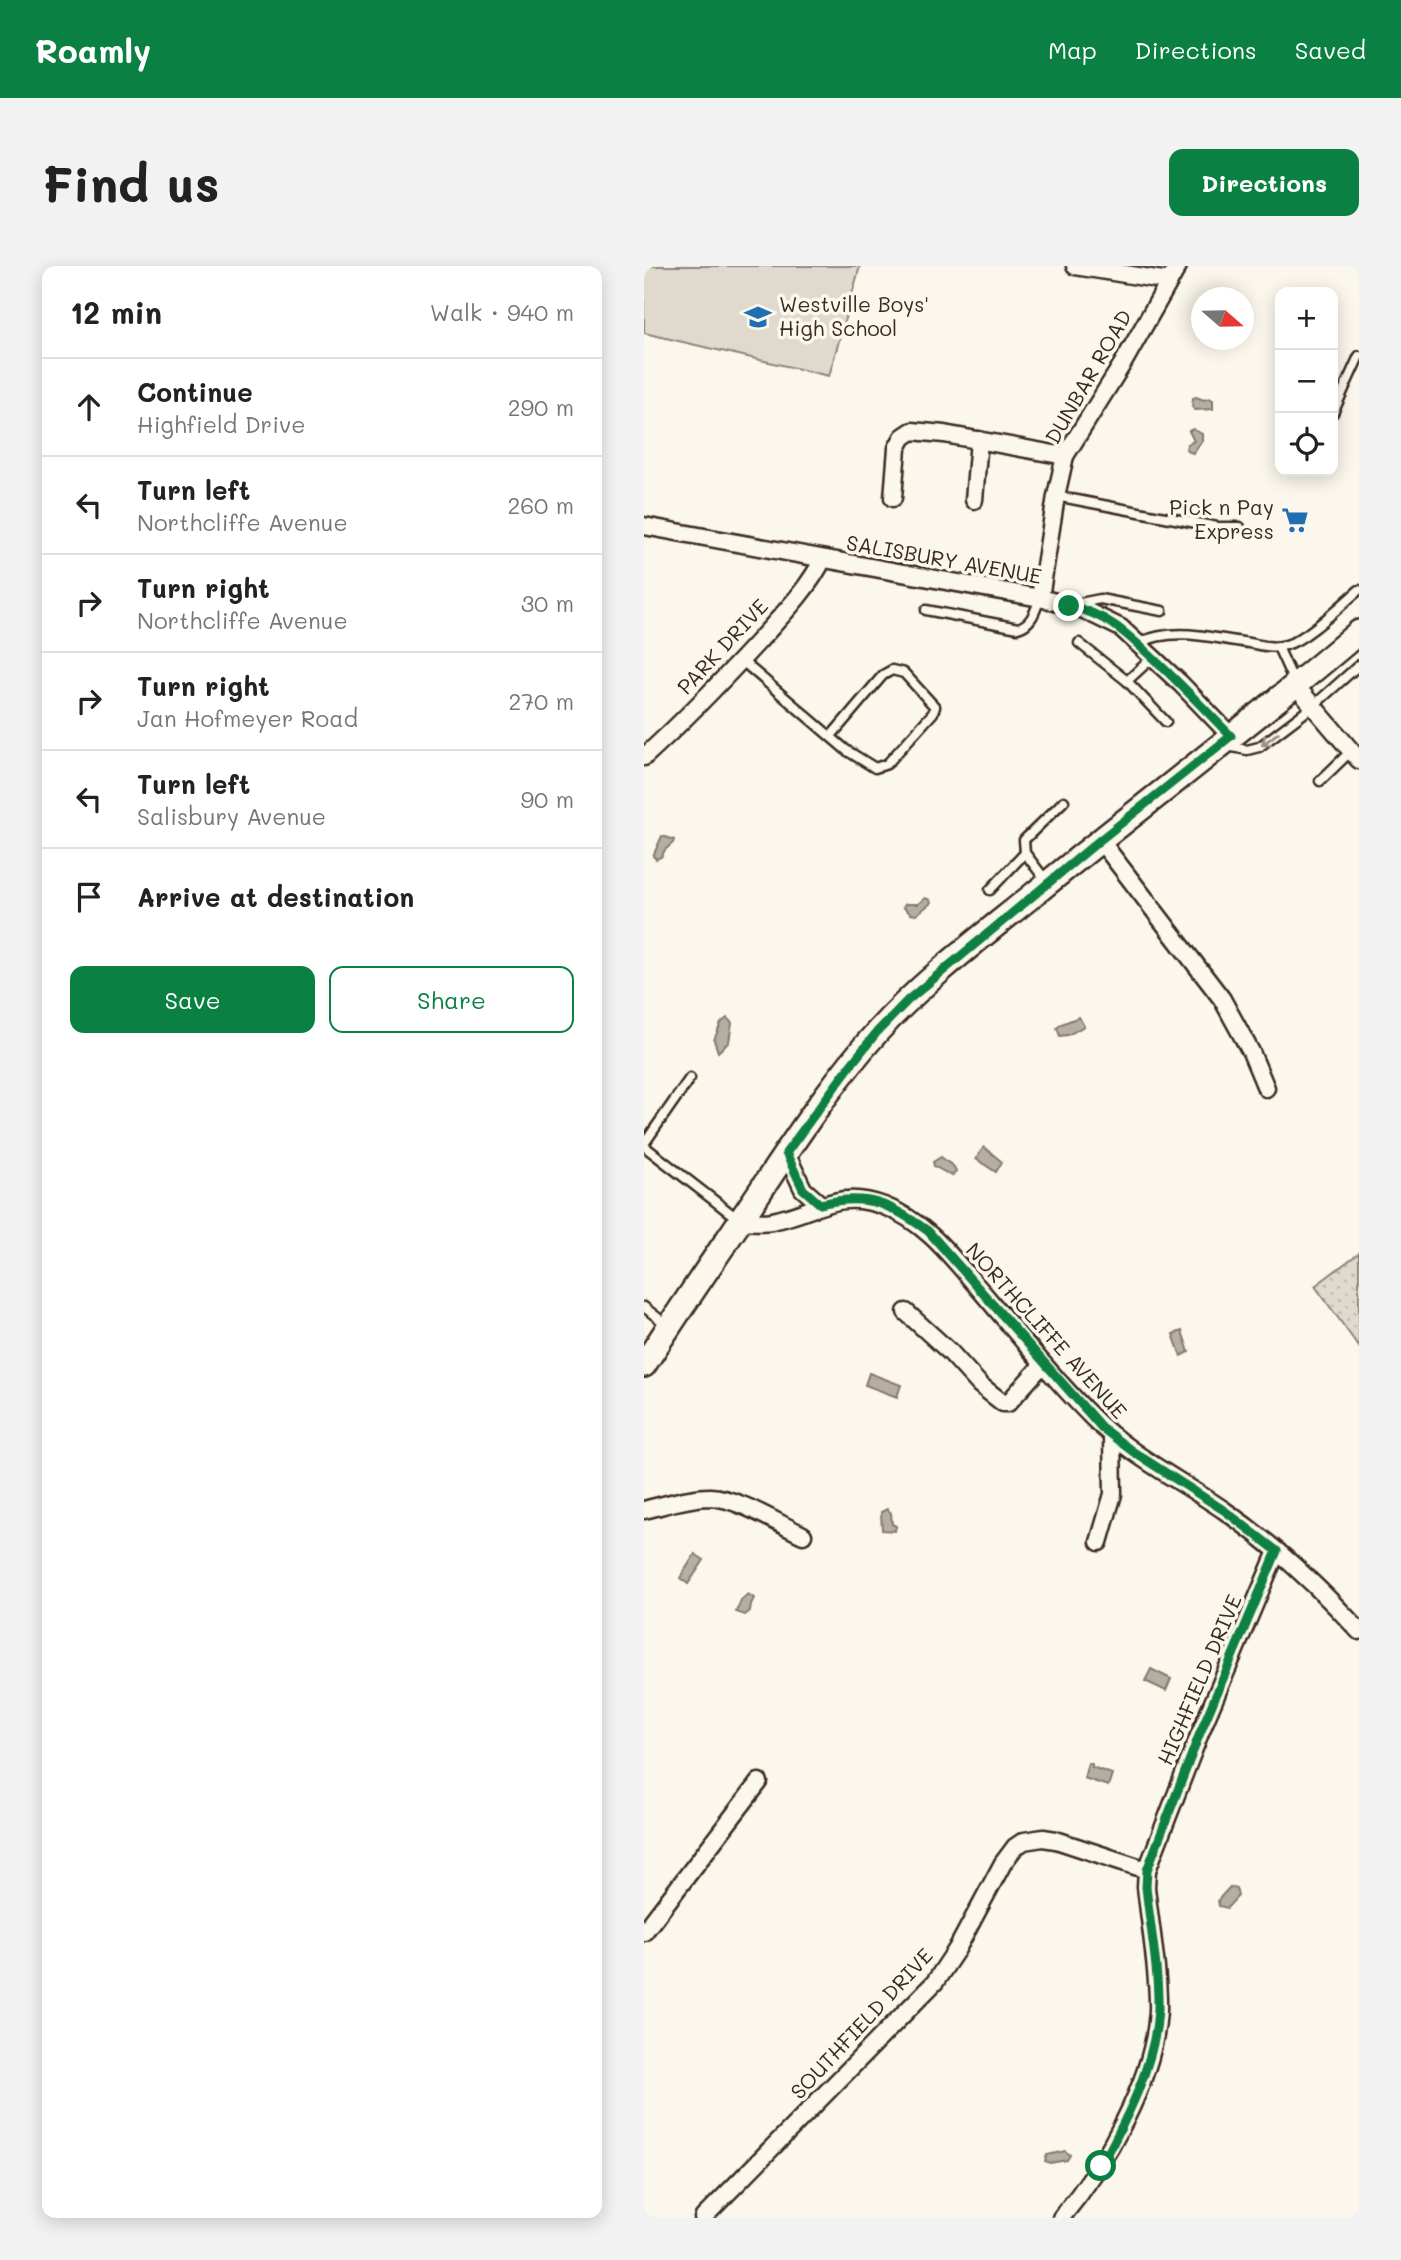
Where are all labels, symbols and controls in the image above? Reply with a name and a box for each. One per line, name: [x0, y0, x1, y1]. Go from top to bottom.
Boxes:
text: Roamly: [35, 28, 151, 71]
text: Map: [1048, 34, 1097, 65]
text: Directions: [1135, 34, 1257, 65]
text: Saved: [1295, 34, 1366, 65]
button: Directions: [1169, 149, 1359, 216]
text: Find us: [42, 151, 220, 214]
north arrow: [1191, 287, 1254, 350]
map controls: [1275, 287, 1338, 476]
button: +: [1275, 287, 1338, 350]
place label: Westville Boys' High School: [779, 290, 929, 341]
text: 12 min: [70, 292, 162, 332]
text: Walk · 940 m: [430, 297, 574, 327]
school or university icon: Westville Boys' High School: [743, 302, 773, 332]
street label: DUNBAR ROAD: [1038, 304, 1137, 448]
button: −: [1275, 350, 1338, 413]
text: Continue: [137, 375, 253, 409]
icon: ahead: [70, 388, 108, 426]
text: 290 m: [508, 392, 574, 422]
text: Highfield Drive: [137, 409, 305, 439]
button: locate: [1275, 413, 1338, 476]
text: Turn left: [137, 473, 250, 507]
icon: left: [70, 486, 108, 524]
text: 260 m: [507, 490, 574, 520]
place label: Pick n Pay Express: [1169, 493, 1274, 544]
supermarket icon: Pick n Pay Express: [1280, 505, 1310, 535]
text: Northcliffe Avenue: [137, 507, 348, 537]
street label: SALISBURY AVENUE: [844, 528, 1044, 589]
text: Turn right: [137, 571, 270, 605]
icon: right: [70, 584, 108, 622]
text: 30 m: [521, 588, 574, 618]
route end: [1053, 590, 1084, 621]
street label: PARK DRIVE: [671, 592, 773, 700]
text: Northcliffe Avenue: [137, 605, 348, 635]
text: Turn right: [137, 669, 270, 703]
icon: right: [70, 682, 108, 720]
text: 270 m: [509, 686, 574, 716]
text: Jan Hofmeyer Road: [137, 703, 358, 733]
one-way arrow: [1261, 731, 1279, 746]
text: Turn left: [137, 767, 250, 801]
icon: left: [70, 780, 108, 818]
text: 90 m: [521, 784, 574, 814]
text: Salisbury Avenue: [137, 801, 326, 831]
icon: arrive: [70, 878, 108, 916]
text: Arrive at destination: [137, 880, 414, 914]
button: Save: [70, 966, 315, 1033]
button: Share: [329, 966, 574, 1033]
street label: NORTHCLIFFE AVENUE: [961, 1236, 1133, 1424]
street label: HIGHFIELD DRIVE: [1151, 1590, 1247, 1769]
street label: SOUTHFIELD DRIVE: [784, 1942, 938, 2104]
route start: [1085, 2150, 1116, 2181]

